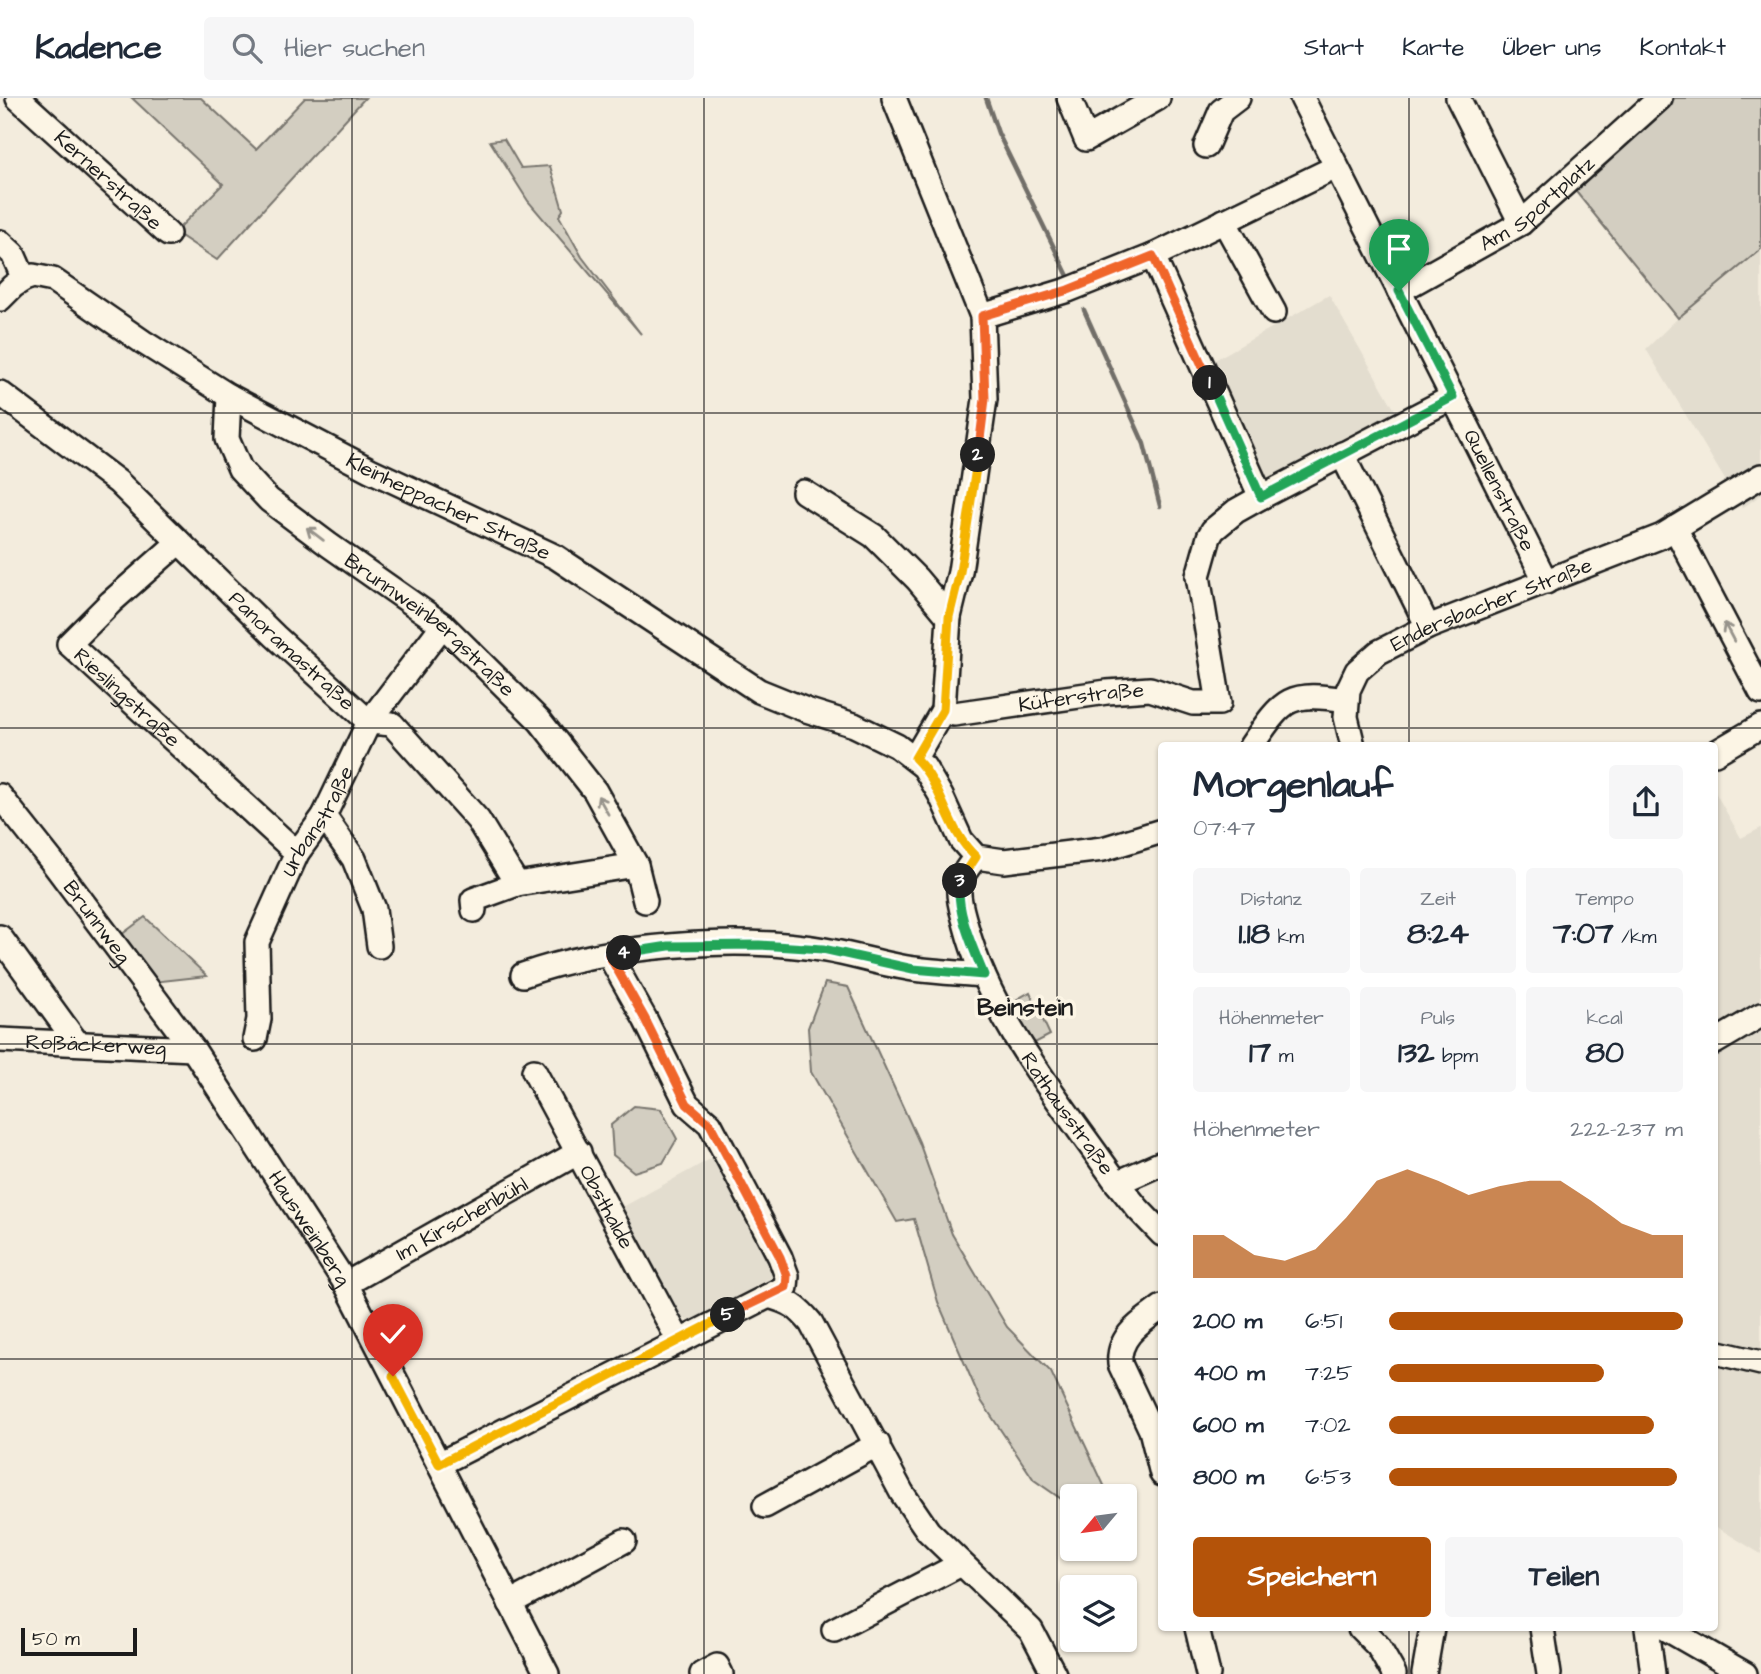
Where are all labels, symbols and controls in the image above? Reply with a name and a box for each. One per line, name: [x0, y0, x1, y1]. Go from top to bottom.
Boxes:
search box: [204, 17, 694, 80]
text: Kadence: [35, 25, 162, 71]
icon: search: [228, 29, 266, 67]
text: Hier suchen: [284, 30, 425, 66]
text: Start: [1304, 31, 1364, 65]
text: Karte: [1402, 31, 1465, 65]
text: Über uns: [1503, 31, 1602, 65]
text: Kontakt: [1640, 31, 1726, 65]
street label: Kernerstraße: [48, 124, 168, 237]
street label: Am Sportplatz: [1474, 149, 1602, 258]
pin: [1369, 219, 1429, 291]
icon: arrive: [1380, 230, 1418, 268]
pin: 1: [1192, 366, 1228, 400]
text: 1: [1208, 369, 1211, 396]
street label: Quellenstraße: [1456, 424, 1542, 556]
pin: 2: [960, 438, 996, 472]
text: 2: [972, 441, 983, 468]
street label: Kleinheppacher Straße: [341, 446, 555, 567]
one-way arrow: [306, 527, 325, 542]
street label: Brunnweinbergstraße: [338, 546, 521, 703]
street label: Endersbacher Straße: [1385, 551, 1596, 659]
street label: Panoramastraße: [222, 584, 361, 717]
one-way arrow: [1722, 622, 1736, 643]
street label: Rieslingstraße: [67, 641, 187, 754]
street label: Küferstraße: [1016, 675, 1145, 720]
text: Morgenlauf: [1193, 760, 1393, 812]
street label: Urbanstraße: [274, 761, 361, 881]
button: share: [1609, 765, 1683, 839]
one-way arrow: [596, 796, 610, 816]
text: 07:47: [1193, 812, 1255, 844]
pin: 3: [942, 864, 978, 898]
text: 3: [955, 867, 964, 894]
street label: Brunnweg: [56, 874, 138, 971]
text: Distanz: [1241, 886, 1302, 913]
text: Zeit: [1420, 886, 1456, 913]
text: Tempo: [1576, 886, 1634, 913]
text: 1.18: [1239, 913, 1270, 955]
text: 8:24: [1407, 913, 1469, 955]
text: 7:07: [1553, 913, 1614, 955]
text: km: [1270, 924, 1304, 951]
text: /km: [1614, 924, 1656, 951]
pin: 4: [606, 936, 642, 970]
text: 4: [617, 939, 630, 966]
district label: Beinstein: [977, 991, 1073, 1025]
text: Höhenmeter: [1219, 1005, 1324, 1032]
text: Puls: [1421, 1005, 1455, 1032]
text: kcal: [1586, 1005, 1623, 1032]
street label: Roßäckerweg: [25, 1027, 167, 1065]
text: 17: [1249, 1032, 1271, 1074]
text: 132: [1398, 1032, 1434, 1074]
text: 80: [1585, 1032, 1624, 1074]
text: m: [1271, 1043, 1294, 1070]
text: bpm: [1434, 1043, 1478, 1070]
street label: Rathausstraße: [1014, 1047, 1121, 1181]
text: Höhenmeter: [1193, 1113, 1320, 1145]
text: 222–237 m: [1570, 1113, 1683, 1145]
street label: Obsthalde: [572, 1160, 641, 1254]
street label: Hausweinberg: [261, 1165, 358, 1293]
street label: Im Kirschenbühl: [391, 1170, 533, 1268]
pin: 5: [710, 1298, 746, 1332]
text: 5: [721, 1301, 734, 1328]
pin: [363, 1304, 423, 1376]
text: 200 m: [1193, 1305, 1262, 1337]
text: 6:51: [1305, 1305, 1343, 1337]
icon: check: [374, 1315, 412, 1353]
text: 400 m: [1193, 1357, 1265, 1389]
text: 7:25: [1305, 1357, 1352, 1389]
text: 600 m: [1193, 1409, 1264, 1441]
text: 7:02: [1305, 1409, 1351, 1441]
text: 800 m: [1193, 1461, 1264, 1493]
text: 6:53: [1305, 1461, 1351, 1493]
north arrow: [1060, 1484, 1138, 1561]
map controls: [1060, 1484, 1137, 1652]
button: Speichern: [1193, 1537, 1431, 1617]
button: Teilen: [1445, 1537, 1683, 1617]
button: layers: [1060, 1575, 1137, 1652]
scale bar: [21, 1625, 136, 1657]
text: 50 m: [32, 1626, 80, 1653]

